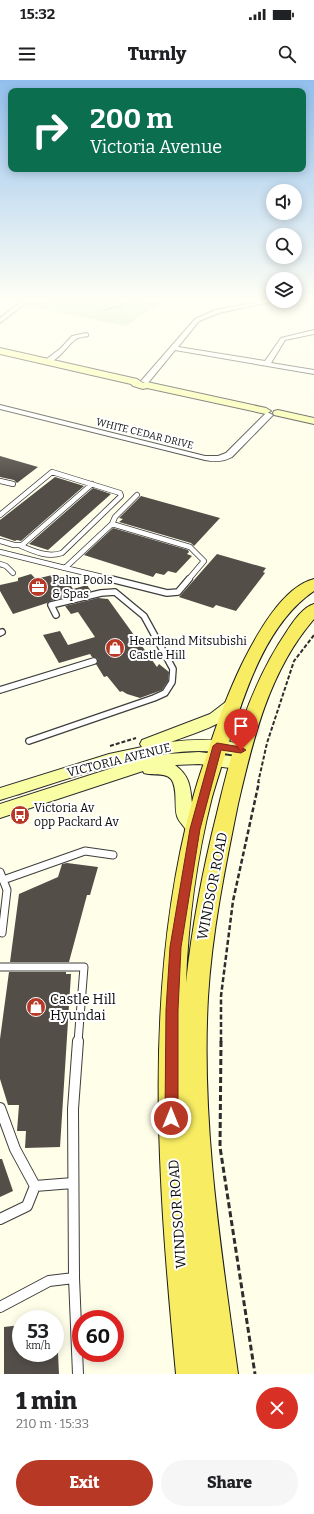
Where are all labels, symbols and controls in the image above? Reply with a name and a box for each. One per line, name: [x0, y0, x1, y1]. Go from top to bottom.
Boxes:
text: 15:32: [20, 5, 55, 23]
icon: menu: [16, 43, 38, 65]
text: Turnly: [128, 43, 186, 65]
icon: search: [276, 43, 298, 65]
text: 200 m: [90, 102, 173, 135]
icon: right: [24, 104, 76, 156]
text: Victoria Avenue: [90, 136, 222, 158]
map controls: [266, 184, 302, 308]
button: sound: [266, 184, 302, 220]
button: search: [266, 228, 302, 264]
button: layers: [266, 272, 302, 308]
street label: WHITE CEDAR DRIVE: [95, 416, 195, 452]
place label: Palm Pools & Spas: [52, 573, 113, 601]
office icon: Palm Pools & Spas: [27, 576, 49, 598]
place label: Heartland Mitsubishi Castle Hill: [129, 634, 247, 662]
shop icon: Heartland Mitsubishi Castle Hill: [104, 637, 126, 659]
pin: [224, 709, 258, 750]
icon: arrive: [230, 715, 252, 737]
street label: VICTORIA AVENUE: [66, 740, 172, 780]
place label: Victoria Av opp Packard Av: [34, 801, 119, 829]
bus stop icon: Victoria Av opp Packard Av: [9, 804, 31, 826]
street label: WINDSOR ROAD: [194, 831, 231, 941]
place label: Castle Hill Hyundai: [50, 991, 116, 1024]
shop icon: Castle Hill Hyundai: [25, 996, 47, 1018]
position arrow: [150, 1097, 192, 1139]
street label: WINDSOR ROAD: [165, 1159, 190, 1269]
speed limit sign: 60: [72, 1310, 124, 1362]
text: 53: [27, 1319, 49, 1343]
text: km/h: [26, 1340, 50, 1352]
text: 1 min: [16, 1387, 77, 1415]
button: close: [256, 1387, 298, 1429]
text: 210 m · 15:33: [16, 1416, 89, 1431]
button: Exit: [16, 1460, 153, 1506]
button: Share: [161, 1460, 298, 1506]

